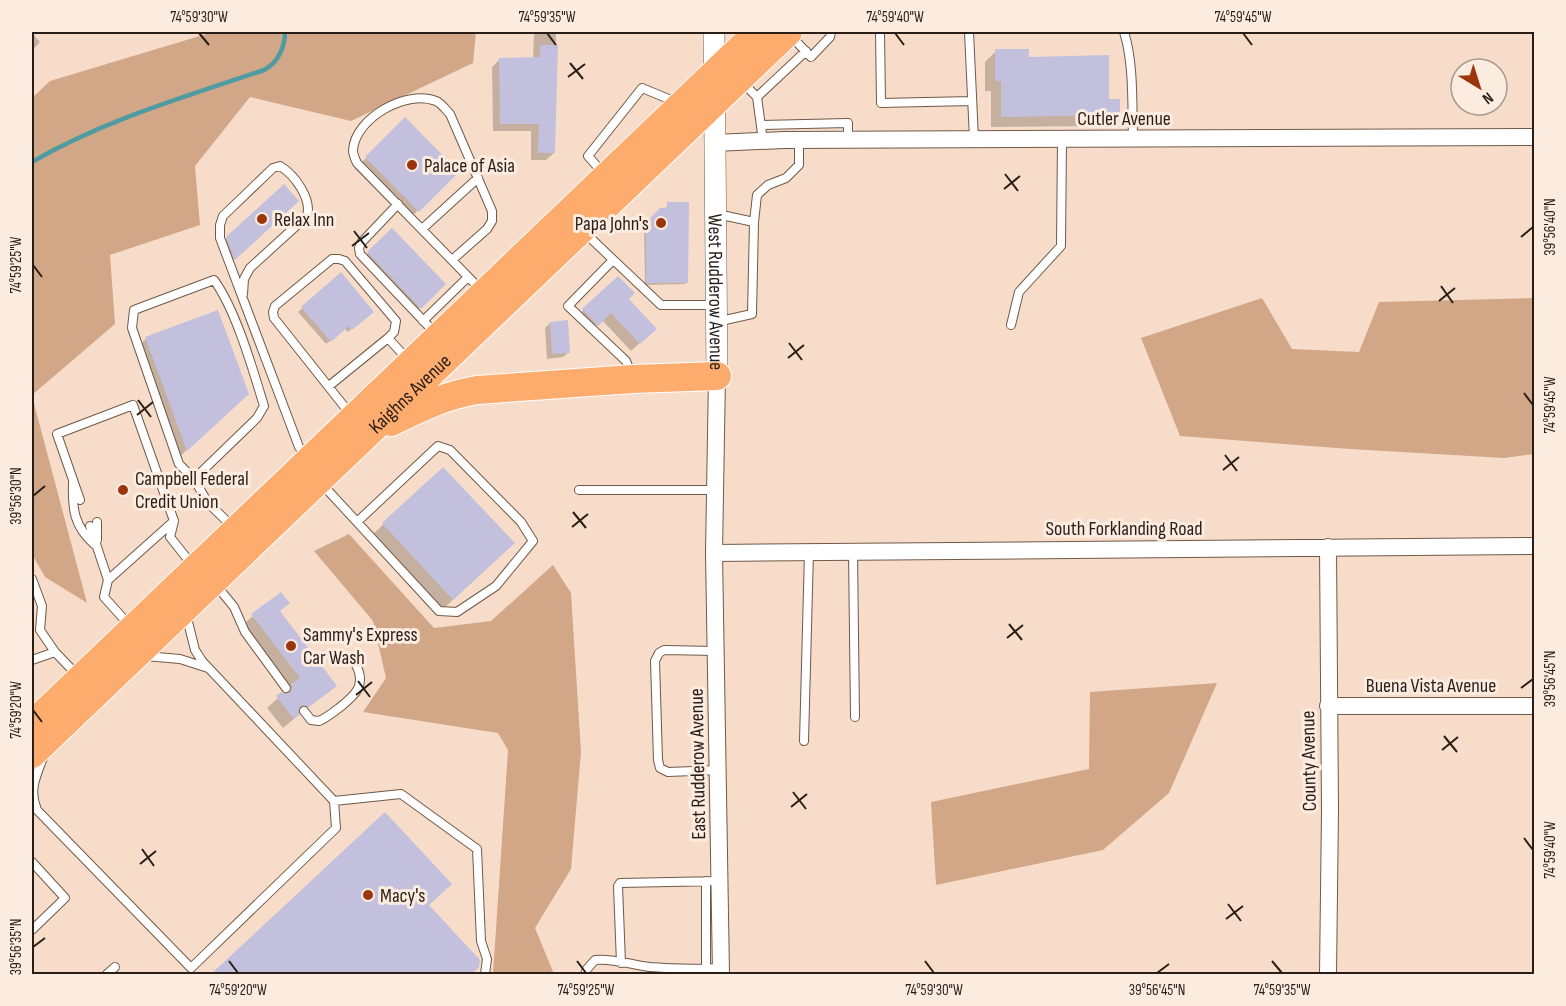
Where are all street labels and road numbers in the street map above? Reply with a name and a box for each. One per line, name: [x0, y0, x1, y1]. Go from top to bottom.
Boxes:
street label: Cutler Avenue: [1077, 107, 1171, 131]
street label: West Rudderow Avenue: [703, 214, 728, 370]
street label: Kaighns Avenue: [364, 349, 456, 439]
street label: South Forklanding Road: [1045, 517, 1203, 541]
street label: Buena Vista Avenue: [1366, 674, 1496, 698]
street label: East Rudderow Avenue: [685, 688, 711, 840]
street label: County Avenue: [1296, 710, 1322, 812]

